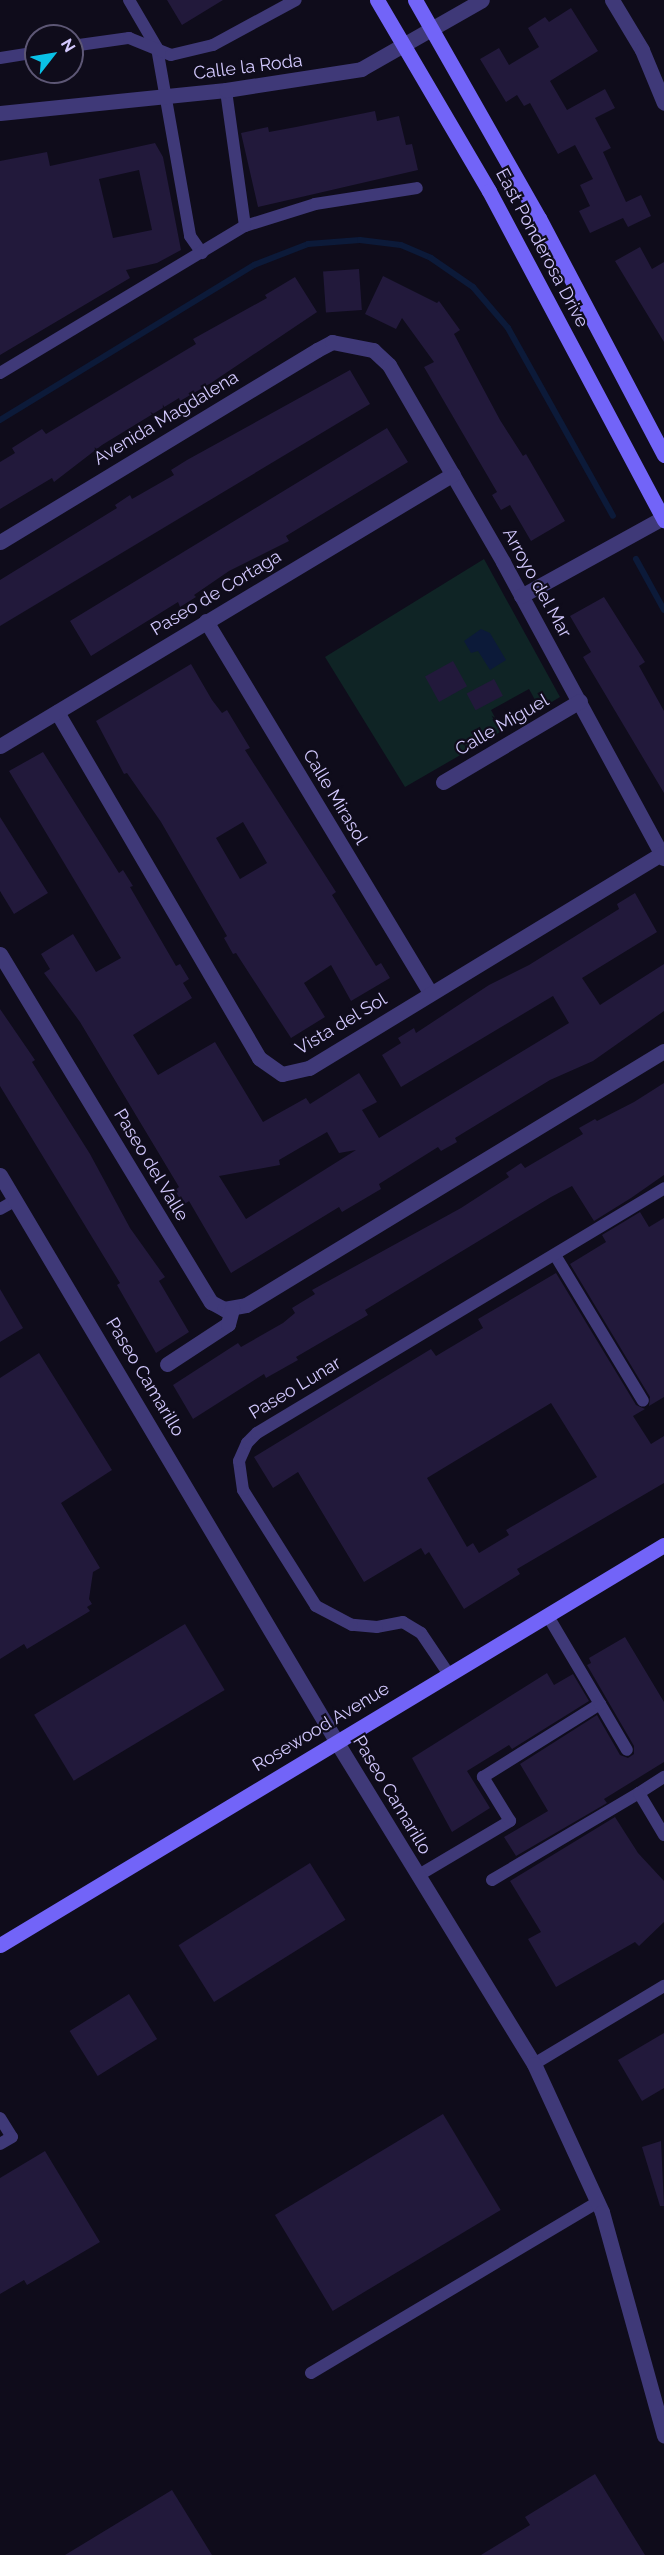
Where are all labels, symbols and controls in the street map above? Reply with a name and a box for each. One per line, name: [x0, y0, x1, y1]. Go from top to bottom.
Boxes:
north arrow: [24, 24, 84, 84]
text: N: [57, 35, 79, 56]
street label: Calle la Roda: [192, 50, 304, 84]
street label: East Ponderosa Drive: [491, 165, 593, 331]
street label: Avenida Magdalena: [90, 366, 242, 470]
street label: Arroyo del Mar: [498, 524, 576, 642]
street label: Paseo de Cortaga: [147, 546, 285, 640]
street label: Calle Miguel: [452, 690, 552, 760]
street label: Calle Mirasol: [298, 745, 372, 849]
street label: Vista del Sol: [291, 988, 391, 1060]
street label: Paseo del Valle: [109, 1105, 193, 1225]
street label: Paseo Camarillo: [101, 1314, 189, 1440]
street label: Paseo Lunar: [245, 1352, 345, 1424]
street label: Rosewood Avenue: [249, 1678, 393, 1776]
street label: Paseo Camarillo: [348, 1732, 436, 1858]

